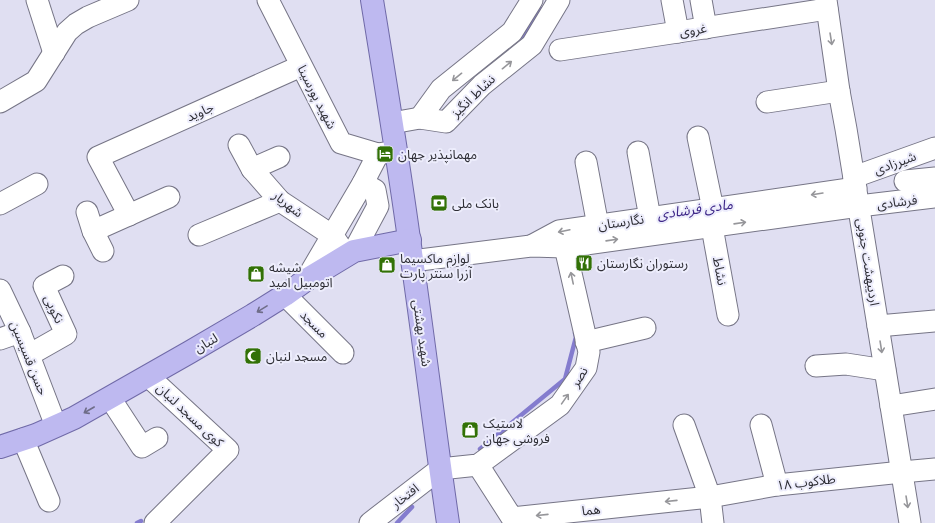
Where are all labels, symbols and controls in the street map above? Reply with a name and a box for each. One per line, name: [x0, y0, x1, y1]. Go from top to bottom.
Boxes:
street label: غروی: [678, 20, 708, 41]
one-way arrow: [827, 32, 835, 45]
one-way arrow: [501, 61, 512, 70]
street label: شهید پورسینا: [293, 63, 339, 132]
street label: نشاط انگیز: [447, 72, 498, 121]
one-way arrow: [451, 72, 462, 81]
street label: جاوید: [184, 99, 216, 125]
hotel icon: مهمانپذیر جهان: [375, 144, 395, 164]
place label: مهمانپذیر جهان: [398, 147, 477, 164]
street label: شیرزادی: [872, 148, 918, 178]
street label: شهریار: [269, 187, 306, 221]
one-way arrow: [811, 190, 824, 198]
street label: فرشادی: [876, 192, 918, 213]
bank icon: بانک ملی: [429, 193, 449, 213]
place label: بانک ملی: [452, 196, 499, 212]
water label: مادی فرشادی: [656, 196, 734, 223]
street label: نگارستان: [597, 211, 645, 234]
street label: اردیبهشت جنوبی: [853, 217, 882, 307]
one-way arrow: [733, 219, 746, 227]
one-way arrow: [558, 227, 571, 235]
one-way arrow: [605, 236, 618, 244]
place label: لوازم ماکسیما آزرا سنتر پارت: [400, 251, 473, 283]
restaurant icon: رستوران نگارستان: [574, 253, 594, 273]
shop icon: لوازم ماکسیما آزرا سنتر پارت: [377, 255, 397, 275]
place label: رستوران نگارستان: [597, 256, 688, 272]
street label: نشاط: [710, 256, 730, 286]
place label: شیشه اتومبیل امید: [269, 260, 333, 291]
shop icon: شیشه اتومبیل امید: [246, 264, 266, 284]
one-way arrow: [567, 272, 575, 285]
street label: نکویی: [40, 292, 67, 326]
street label: شهید بهشتی: [409, 299, 434, 368]
one-way arrow: [256, 306, 268, 314]
street label: مسجد: [297, 307, 331, 341]
street label: حسن قسیسین: [6, 319, 51, 398]
street label: لنبان: [191, 330, 221, 357]
one-way arrow: [878, 340, 886, 353]
mosque icon: مسجد لنبان: [243, 346, 263, 366]
place label: مسجد لنبان: [266, 349, 327, 365]
street label: نصر: [567, 364, 591, 391]
street label: کوی مسجد لنبان: [153, 380, 227, 451]
one-way arrow: [561, 394, 569, 405]
one-way arrow: [83, 406, 95, 414]
place label: لاستیک فروشی جهان: [483, 416, 550, 447]
shop icon: لاستیک فروشی جهان: [460, 420, 480, 440]
street label: طلاکوب ۱۸: [776, 471, 836, 493]
street label: افتخار: [388, 481, 422, 512]
one-way arrow: [903, 496, 911, 509]
one-way arrow: [665, 497, 678, 505]
street label: هما: [581, 502, 601, 518]
one-way arrow: [536, 511, 549, 519]

